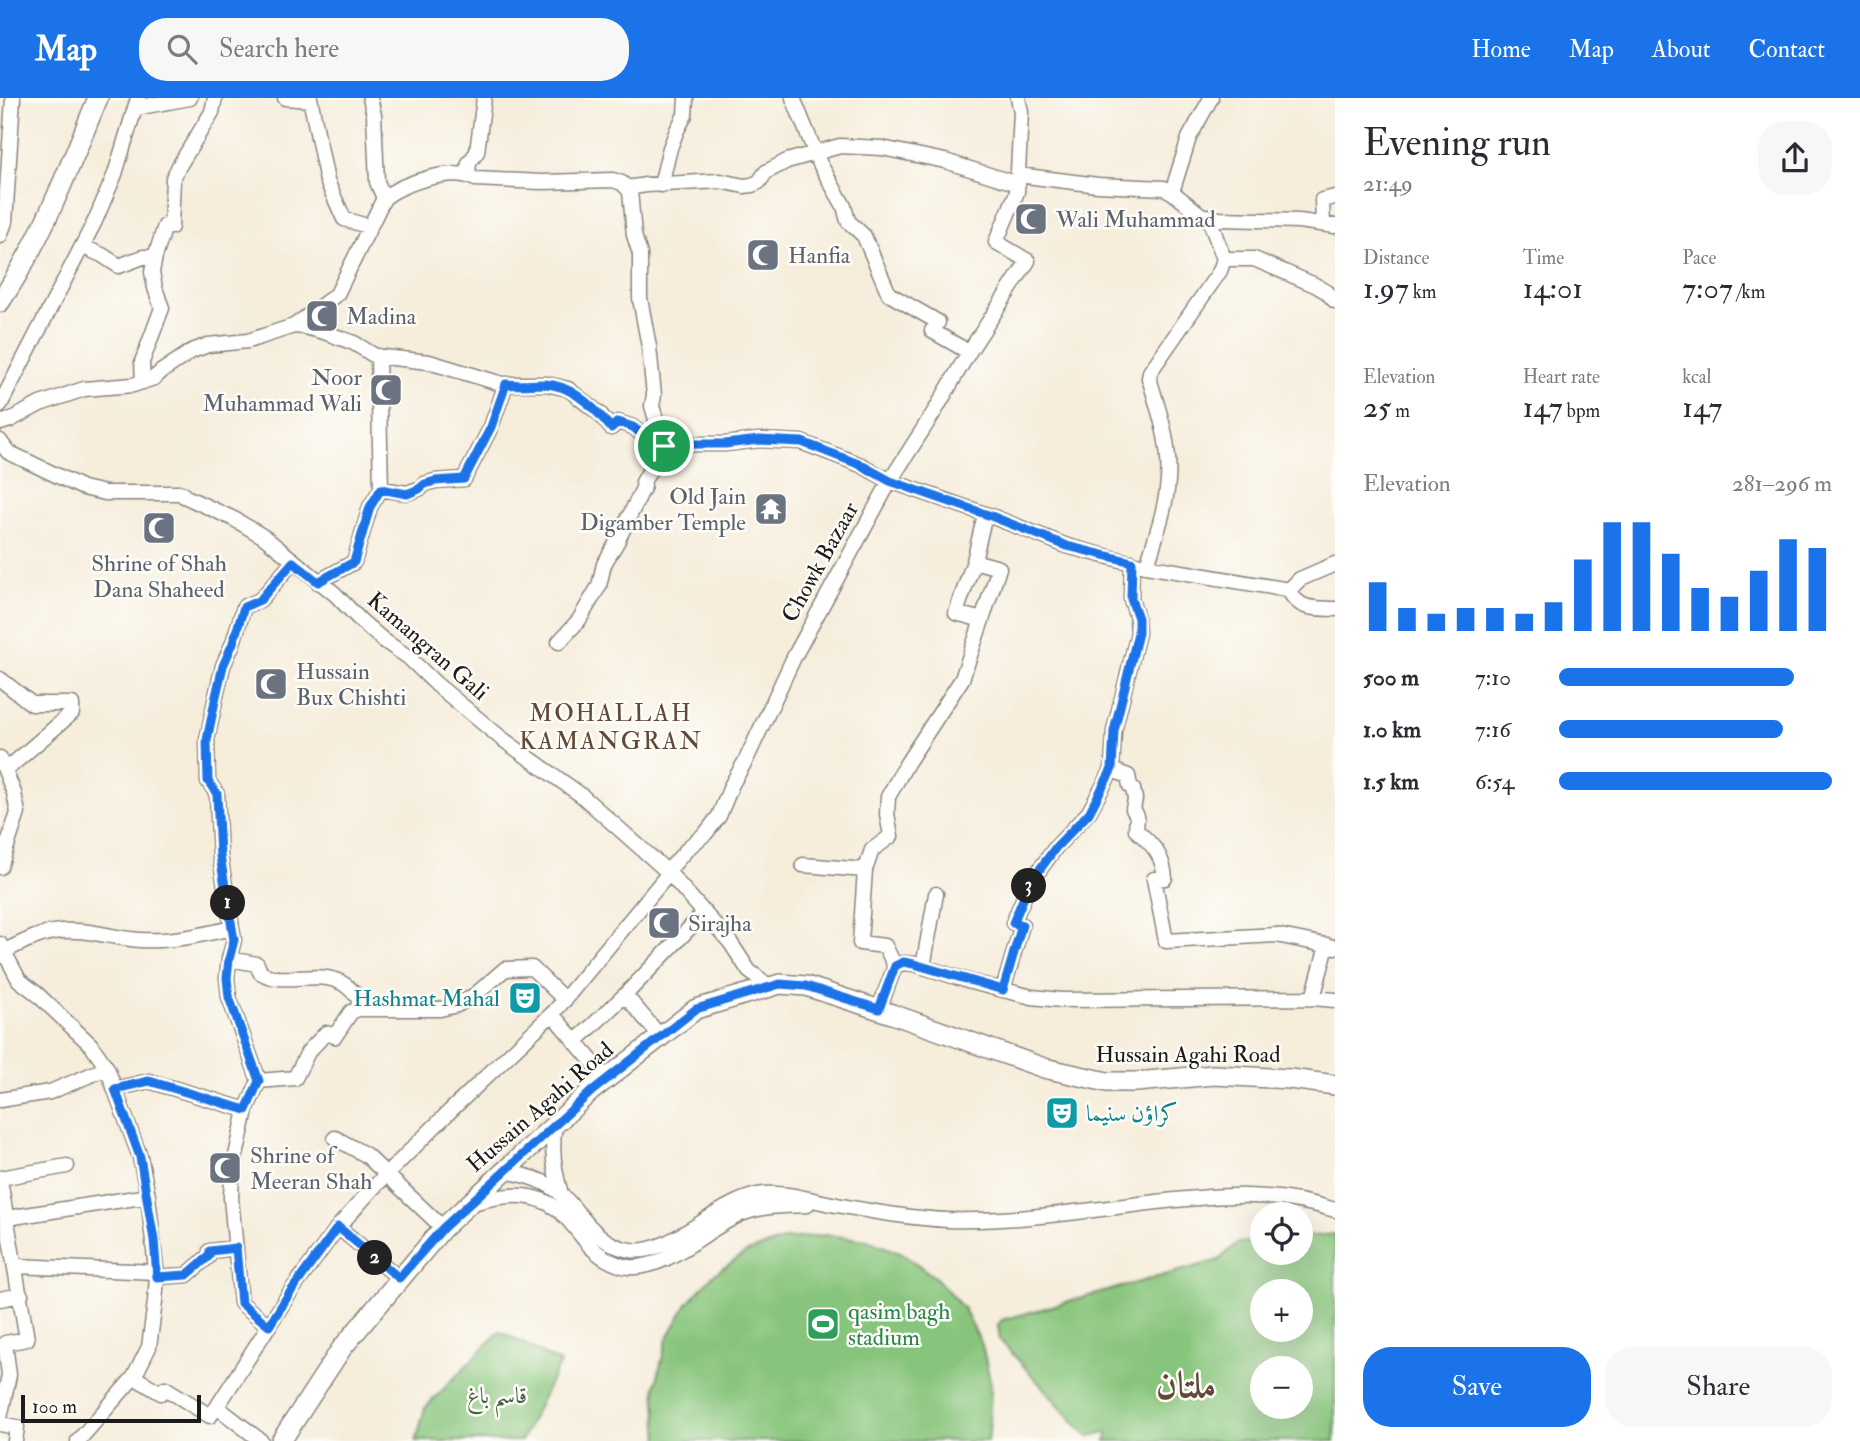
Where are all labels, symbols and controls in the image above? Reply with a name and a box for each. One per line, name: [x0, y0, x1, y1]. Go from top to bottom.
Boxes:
search box: [139, 18, 629, 81]
text: Map: [35, 29, 97, 70]
icon: search: [163, 30, 201, 68]
text: Search here: [219, 33, 339, 65]
text: Home: [1471, 34, 1531, 65]
text: Map: [1569, 34, 1614, 65]
text: About: [1652, 34, 1711, 65]
text: Contact: [1749, 34, 1825, 65]
text: Evening run: [1363, 119, 1551, 167]
button: share: [1758, 121, 1832, 195]
text: 21:49: [1363, 169, 1413, 198]
mosque icon: Wali Muhammad: [1012, 200, 1050, 238]
place label: Wali Muhammad: [1055, 205, 1215, 234]
mosque icon: Hanfia: [744, 236, 782, 274]
place label: Hanfia: [788, 241, 851, 270]
text: Distance: [1363, 246, 1429, 270]
text: Time: [1523, 246, 1564, 270]
text: Pace: [1682, 246, 1716, 270]
text: 1.97: [1363, 270, 1409, 307]
text: 14:01: [1523, 270, 1583, 307]
text: 7:07: [1682, 270, 1733, 307]
text: km: [1409, 280, 1436, 304]
text: /km: [1733, 280, 1765, 304]
mosque icon: Madina: [303, 297, 341, 335]
place label: Madina: [346, 302, 417, 331]
place label: Noor Muhammad Wali: [203, 363, 362, 418]
text: Elevation: [1363, 365, 1435, 389]
text: Heart rate: [1523, 365, 1600, 389]
text: kcal: [1682, 365, 1711, 389]
mosque icon: Noor Muhammad Wali: [367, 371, 405, 409]
text: 25: [1363, 389, 1391, 426]
text: 147: [1523, 389, 1563, 426]
text: 147: [1682, 389, 1722, 426]
text: m: [1391, 399, 1410, 423]
text: bpm: [1563, 399, 1600, 423]
pin: [634, 416, 694, 476]
icon: arrive: [645, 427, 683, 465]
text: Elevation: [1363, 469, 1451, 498]
text: 281–296 m: [1732, 469, 1832, 498]
place label: Old Jain Digamber Temple: [580, 482, 746, 538]
temple icon: Old Jain Digamber Temple: [752, 490, 790, 528]
street label: Chowk Bazaar: [775, 496, 865, 627]
mosque icon: Shrine of Shah Dana Shaheed: [140, 509, 178, 547]
place label: Shrine of Shah Dana Shaheed: [91, 549, 227, 604]
street label: Kamangran Gali: [361, 585, 495, 707]
place label: Hussain Bux Chishti: [296, 657, 406, 712]
text: 500 m: [1363, 663, 1419, 692]
text: 7:10: [1475, 663, 1511, 692]
mosque icon: Hussain Bux Chishti: [252, 665, 290, 703]
district label: MOHALLAH KAMANGRAN: [519, 698, 703, 757]
text: 1.0 km: [1363, 715, 1421, 744]
text: 7:16: [1475, 715, 1511, 744]
text: 1.5 km: [1363, 767, 1419, 796]
text: 6:54: [1475, 767, 1514, 796]
pin: 3: [1012, 868, 1046, 904]
text: 3: [1025, 873, 1032, 897]
pin: 1: [210, 886, 246, 920]
text: 1: [224, 890, 231, 914]
mosque icon: Sirajha: [645, 904, 683, 942]
place label: Sirajha: [688, 909, 752, 938]
theatre icon: Hashmat Mahal: [506, 979, 544, 1017]
place label: Hashmat Mahal: [353, 984, 500, 1013]
street label: Hussain Agahi Road: [461, 1035, 619, 1179]
street label: Hussain Agahi Road: [1095, 1040, 1281, 1069]
theatre icon: کراؤن سنیما: [1043, 1094, 1081, 1132]
place label: کراؤن سنیما: [1086, 1099, 1178, 1128]
place label: Shrine of Meeran Shah: [250, 1141, 372, 1196]
mosque icon: Shrine of Meeran Shah: [206, 1149, 244, 1187]
map controls: [1250, 1202, 1313, 1419]
button: locate: [1250, 1202, 1313, 1265]
pin: 2: [358, 1240, 392, 1276]
text: 2: [370, 1245, 379, 1269]
button: +: [1250, 1279, 1313, 1342]
place label: qasim bagh stadium: [848, 1297, 950, 1352]
sports icon: qasim bagh stadium: [804, 1305, 842, 1343]
button: Save: [1363, 1347, 1591, 1427]
button: Share: [1605, 1347, 1832, 1427]
button: −: [1250, 1356, 1313, 1419]
district label: ملتان: [1156, 1362, 1216, 1409]
park label: قاسم باغ: [467, 1381, 527, 1418]
scale bar: [21, 1392, 201, 1424]
text: 100 m: [32, 1395, 77, 1419]

